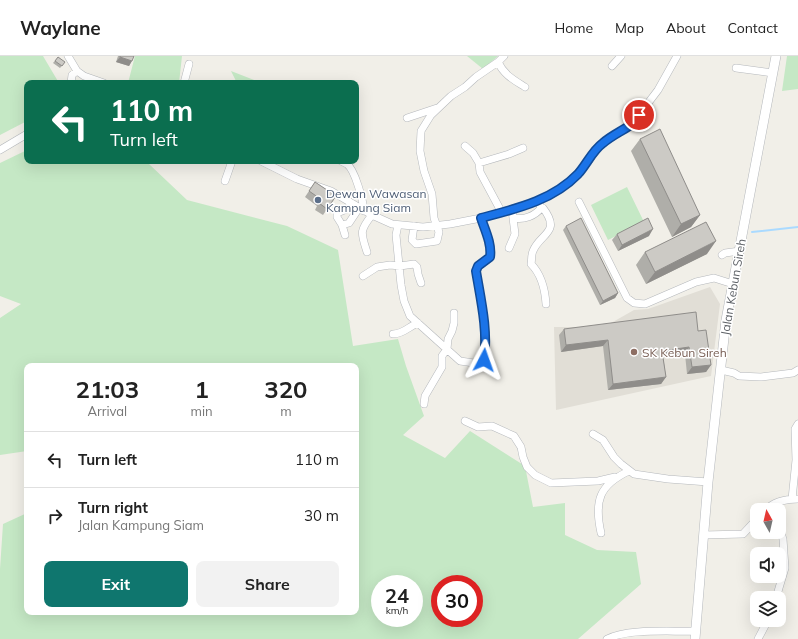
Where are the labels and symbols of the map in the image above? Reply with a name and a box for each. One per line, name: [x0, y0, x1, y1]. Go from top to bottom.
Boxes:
pin: [622, 98, 656, 132]
place label: Dewan Wawasan Kampung Siam: [326, 186, 427, 215]
marker: Dewan Wawasan Kampung Siam: [313, 195, 323, 205]
street label: Jalan Kebun Sireh: [717, 238, 749, 336]
position arrow: [463, 339, 505, 381]
place label: SK Kebun Sireh: [642, 345, 727, 360]
marker: SK Kebun Sireh: [629, 347, 639, 357]
north arrow: [750, 503, 786, 539]
speed limit sign: 30: [431, 575, 483, 627]

